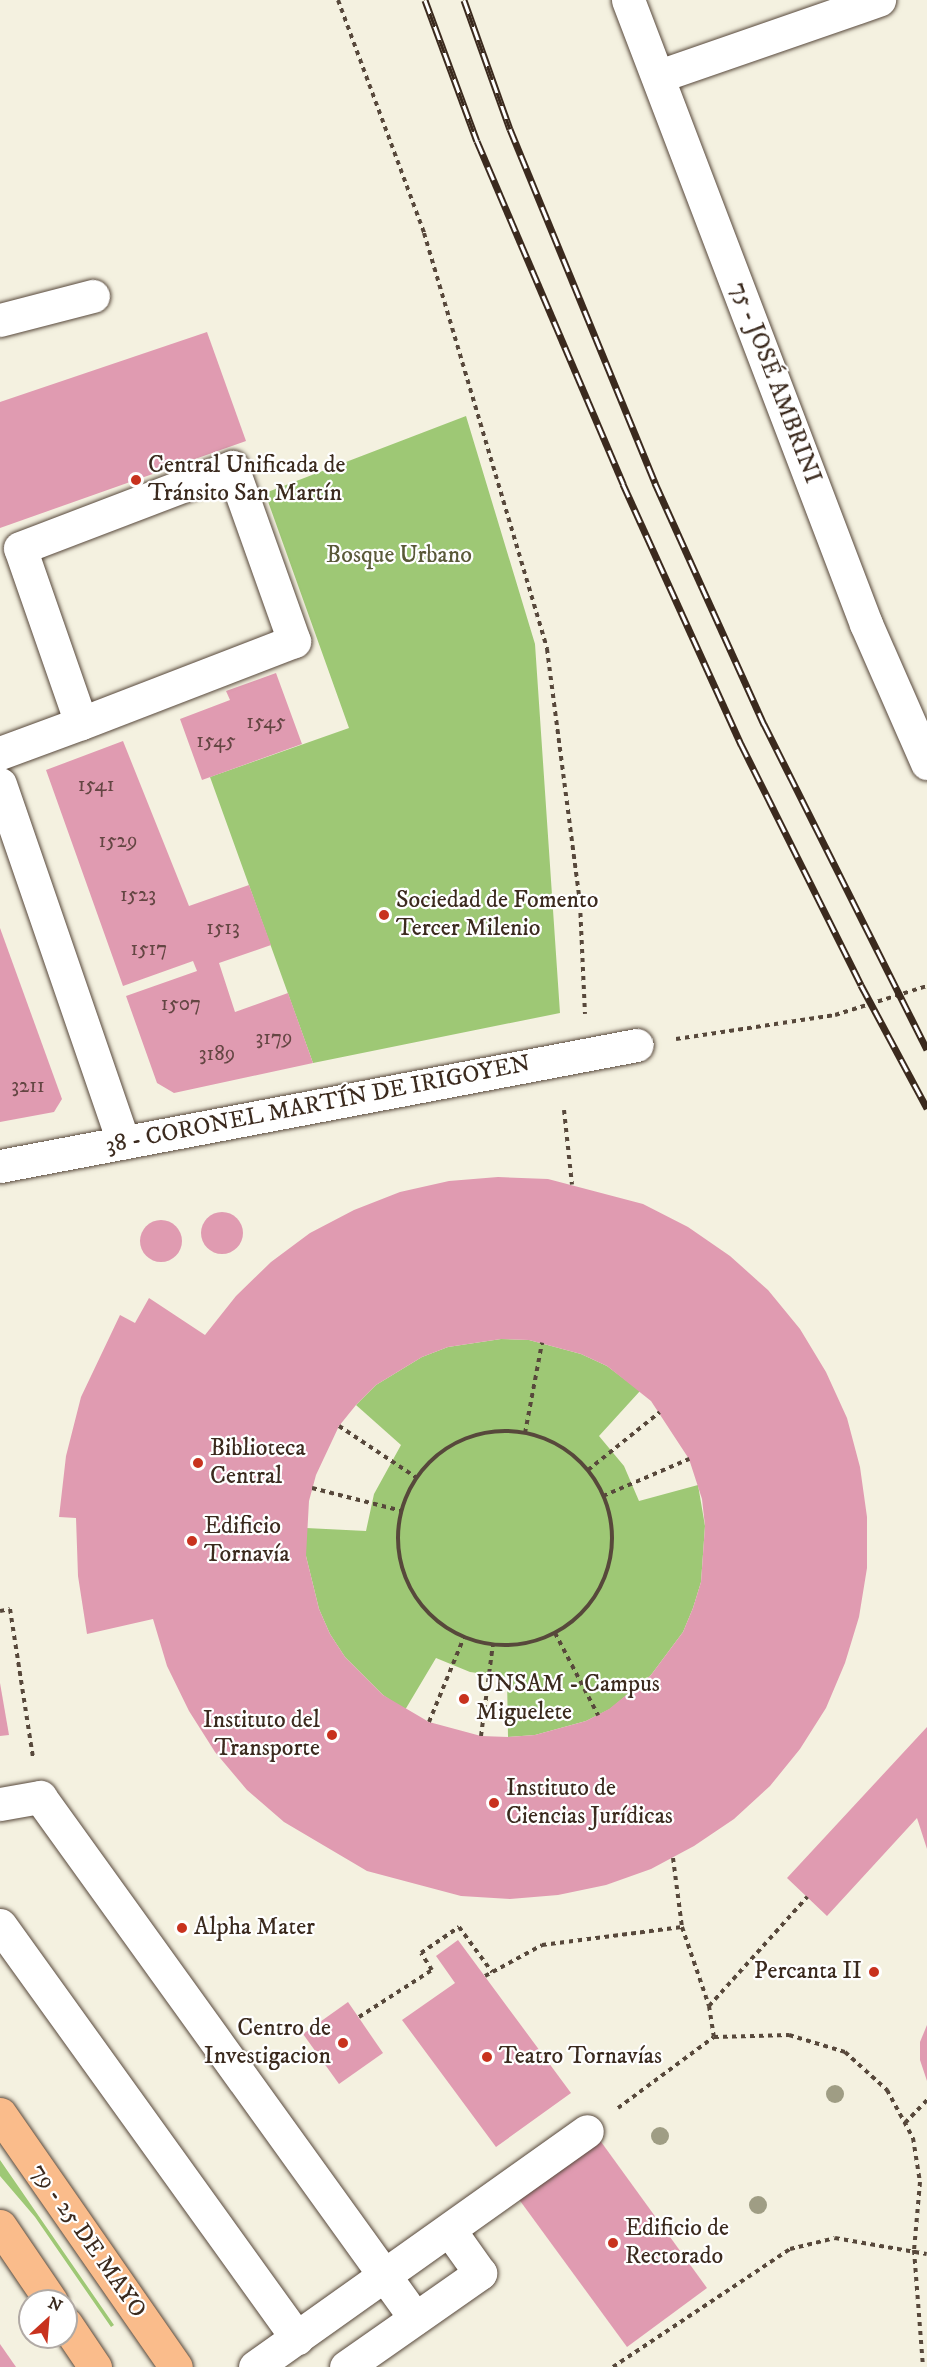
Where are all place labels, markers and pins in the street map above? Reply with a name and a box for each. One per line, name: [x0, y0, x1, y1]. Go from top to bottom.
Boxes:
place label: Central Unificada de Tránsito San Martín: [148, 452, 346, 508]
marker: Central Unificada de Tránsito San Martín: [129, 473, 143, 487]
place label: Sociedad de Fomento Tercer Milenio: [396, 887, 598, 943]
marker: Sociedad de Fomento Tercer Milenio: [377, 908, 391, 922]
place label: Biblioteca Central: [210, 1435, 306, 1491]
marker: Biblioteca Central: [191, 1456, 205, 1470]
place label: Edificio Tornavía: [204, 1513, 290, 1569]
marker: Edificio Tornavía: [185, 1534, 199, 1548]
place label: UNSAM - Campus Miguelete: [476, 1671, 660, 1727]
marker: UNSAM - Campus Miguelete: [457, 1692, 471, 1706]
place label: Instituto del Transporte: [203, 1707, 320, 1763]
marker: Instituto del Transporte: [325, 1728, 339, 1742]
place label: Instituto de Ciencias Jurídicas: [506, 1775, 673, 1831]
marker: Instituto de Ciencias Jurídicas: [487, 1796, 501, 1810]
place label: Alpha Mater: [194, 1914, 315, 1942]
marker: Alpha Mater: [175, 1921, 189, 1935]
place label: Percanta II: [754, 1958, 862, 1986]
marker: Percanta II: [867, 1965, 881, 1979]
place label: Centro de Investigacion: [204, 2015, 331, 2071]
marker: Centro de Investigacion: [336, 2036, 350, 2050]
place label: Teatro Tornavías: [499, 2043, 662, 2071]
marker: Teatro Tornavías: [480, 2050, 494, 2064]
place label: Edificio de Rectorado: [625, 2215, 729, 2271]
marker: Edificio de Rectorado: [606, 2236, 620, 2250]

